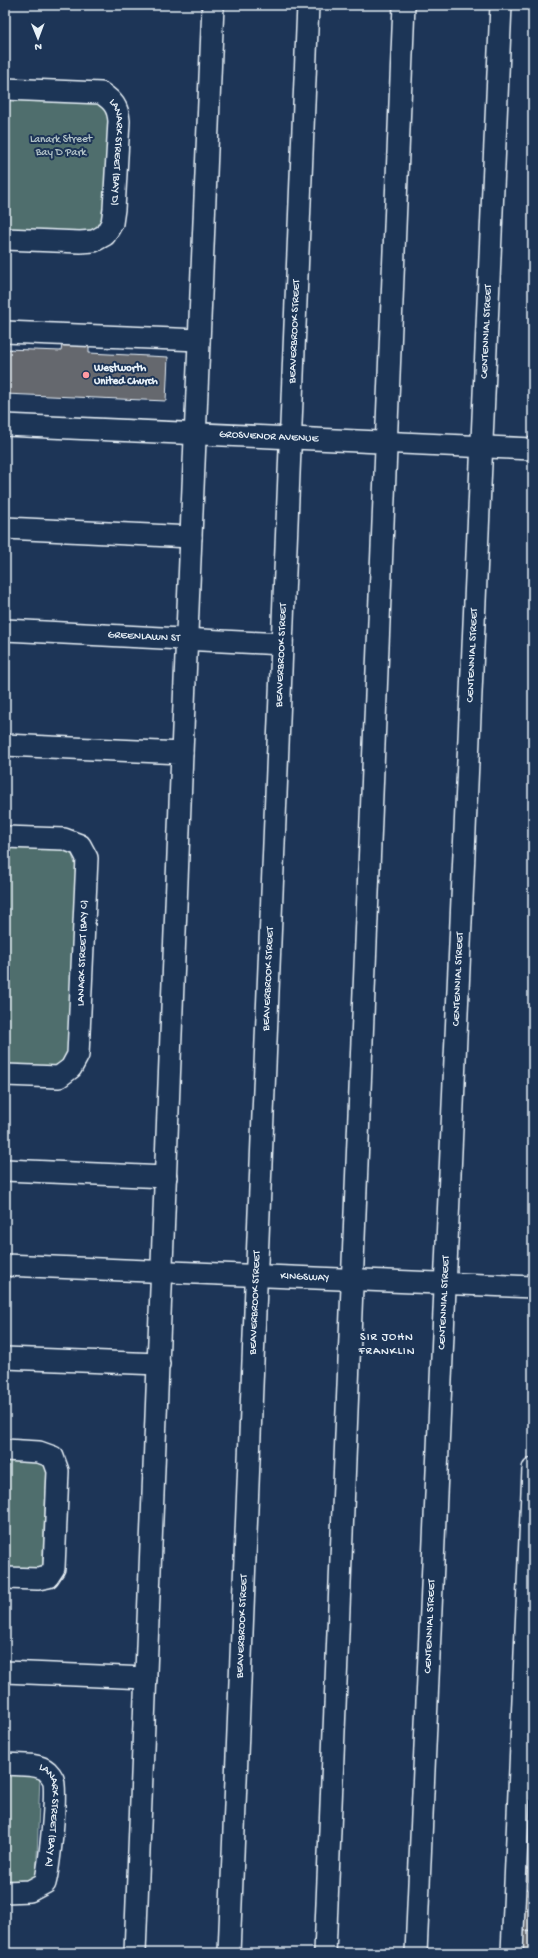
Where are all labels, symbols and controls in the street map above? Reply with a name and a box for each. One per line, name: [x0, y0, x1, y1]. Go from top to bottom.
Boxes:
north arrow: [18, 18, 58, 58]
text: N: [34, 40, 42, 52]
street label: LANARK STREET (BAY D): [106, 97, 125, 206]
park label: Lanark Street Bay D Park: [30, 134, 94, 159]
street label: BEAVERBROOK STREET: [287, 278, 303, 385]
street label: CENTENNIAL STREET: [479, 283, 495, 379]
place label: Westworth United Church: [93, 362, 158, 388]
marker: Westworth United Church: [81, 370, 91, 380]
street label: GROSVENOR AVENUE: [219, 429, 320, 445]
street label: BEAVERBROOK STREET: [273, 602, 290, 708]
street label: CENTENNIAL STREET: [465, 607, 481, 703]
street label: GREENLAWN ST: [107, 629, 181, 645]
street label: LANARK STREET (BAY C): [75, 900, 91, 1006]
street label: BEAVERBROOK STREET: [260, 926, 277, 1032]
street label: CENTENNIAL STREET: [450, 931, 467, 1026]
street label: BEAVERBROOK STREET: [247, 1250, 264, 1356]
street label: CENTENNIAL STREET: [436, 1254, 452, 1350]
street label: KINGSWAY: [280, 1270, 329, 1285]
district label: SIR JOHN FRANKLIN: [357, 1331, 416, 1359]
street label: BEAVERBROOK STREET: [234, 1573, 250, 1680]
street label: CENTENNIAL STREET: [422, 1578, 438, 1674]
street label: LANARK STREET (BAY A): [37, 1761, 61, 1868]

